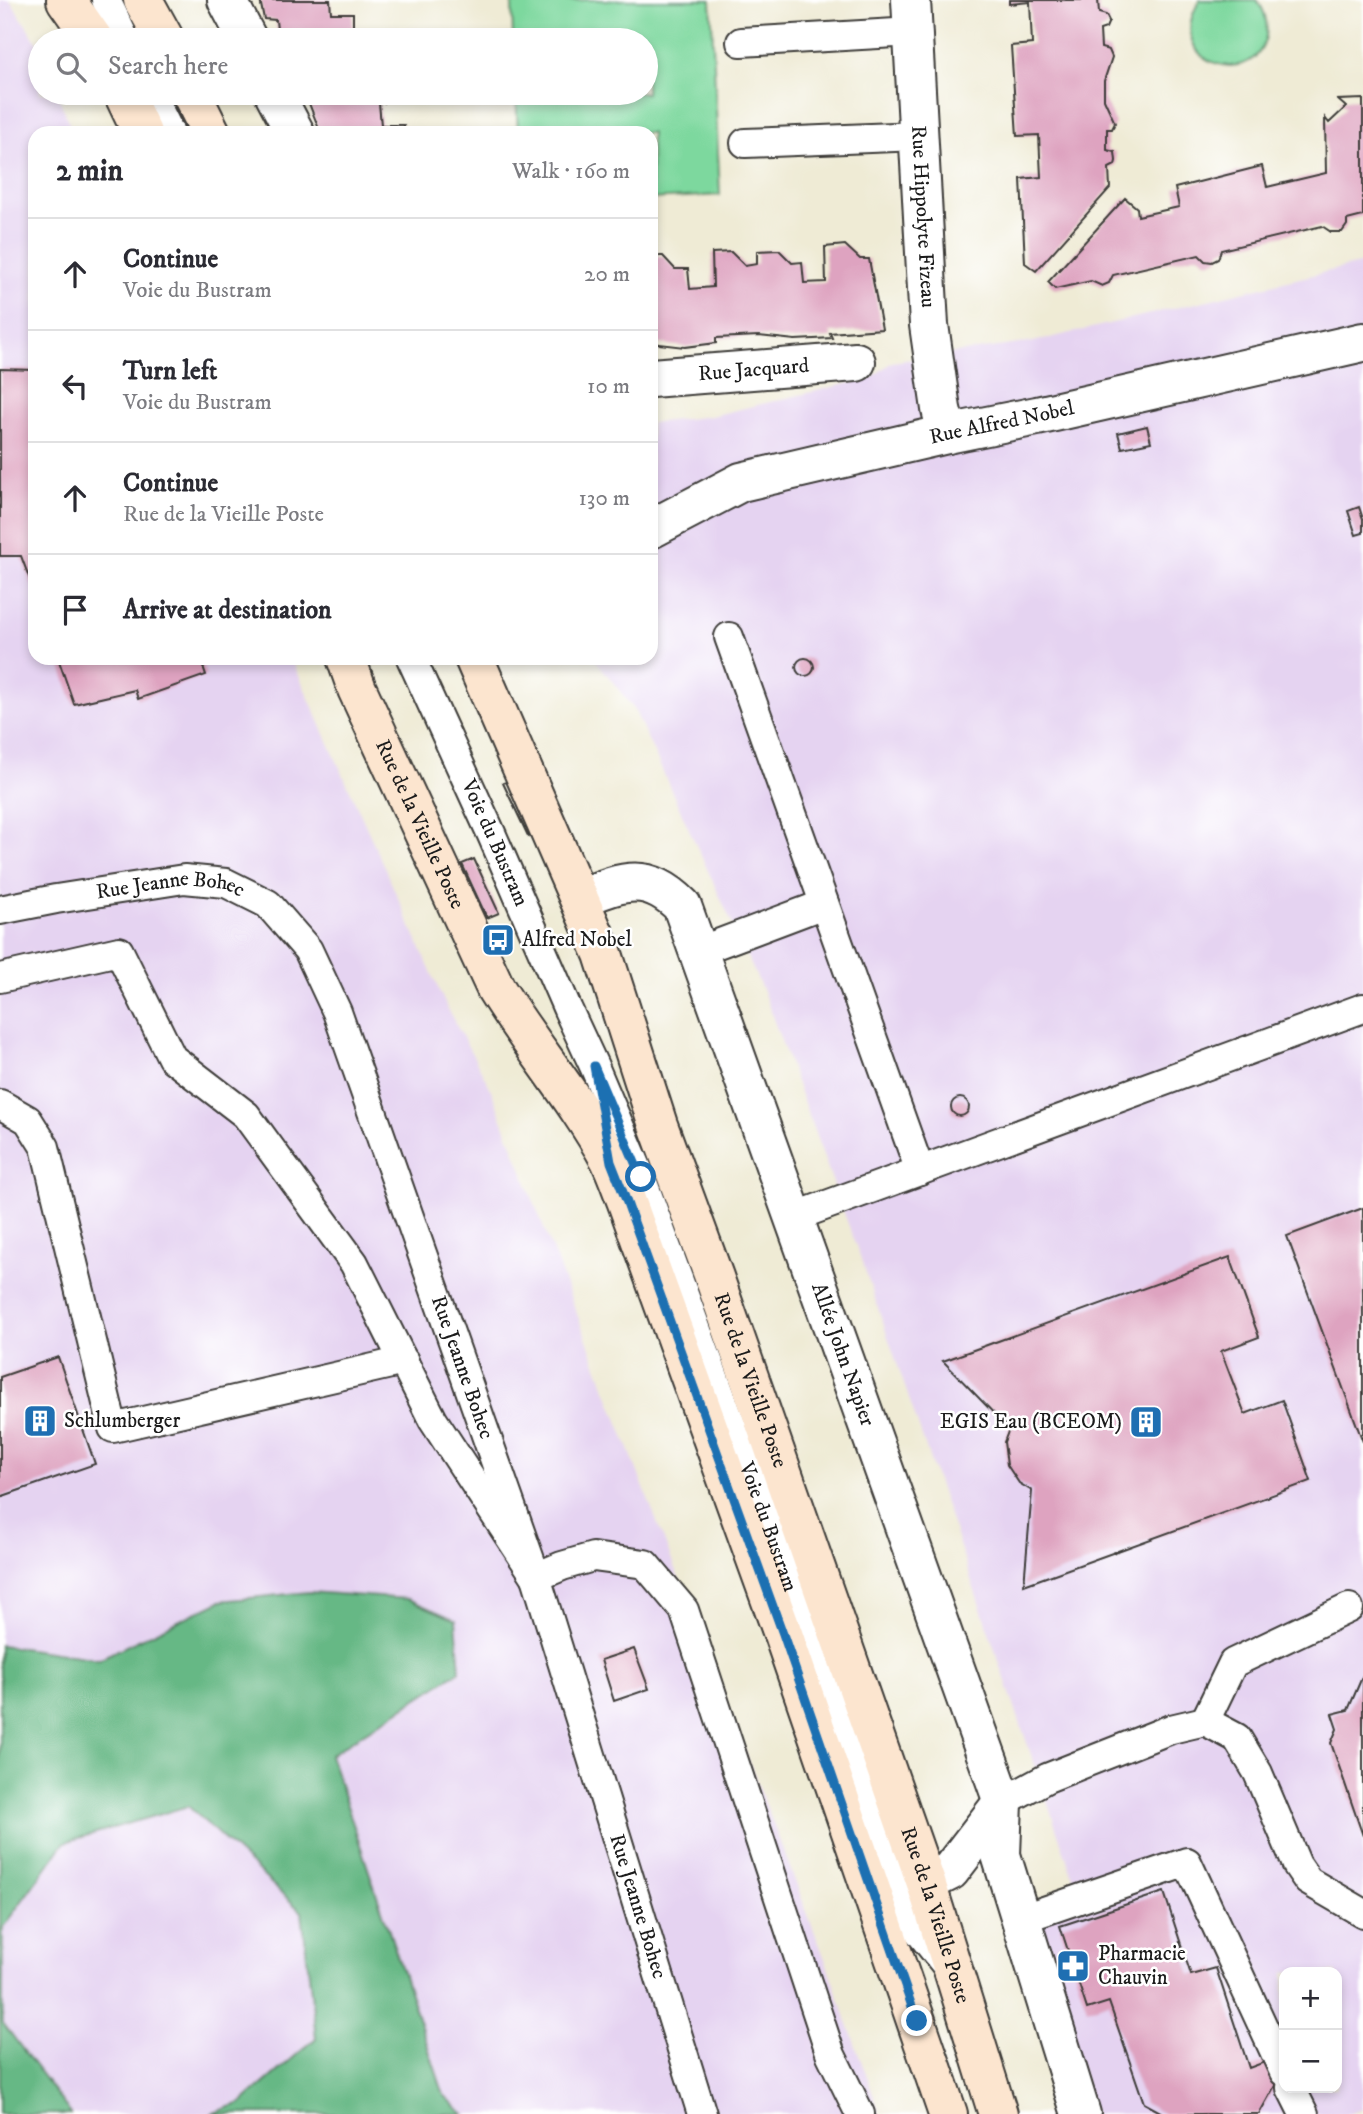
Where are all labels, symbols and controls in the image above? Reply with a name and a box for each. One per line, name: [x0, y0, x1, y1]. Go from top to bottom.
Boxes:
search box: [28, 28, 658, 105]
icon: search: [52, 48, 90, 86]
text: Search here: [108, 50, 228, 83]
street label: Rue Hippolyte Fizeau: [905, 125, 941, 309]
text: 2 min: [56, 153, 123, 190]
text: Walk · 160 m: [512, 157, 630, 186]
text: Continue: [123, 243, 218, 276]
icon: ahead: [56, 255, 94, 293]
text: 20 m: [584, 260, 630, 289]
text: Voie du Bustram: [123, 276, 272, 305]
street label: Rue Jacquard: [697, 353, 811, 387]
text: Turn left: [123, 355, 217, 388]
icon: left: [56, 367, 94, 405]
text: 10 m: [587, 372, 630, 401]
text: Voie du Bustram: [123, 388, 272, 417]
street label: Rue Alfred Nobel: [927, 395, 1077, 451]
text: Continue: [123, 467, 218, 500]
icon: ahead: [56, 479, 94, 517]
text: 130 m: [578, 484, 630, 513]
text: Rue de la Vieille Poste: [123, 500, 324, 529]
icon: arrive: [56, 591, 94, 629]
text: Arrive at destination: [123, 594, 332, 627]
street label: Rue de la Vieille Poste: [369, 735, 470, 913]
street label: Voie du Bustram: [455, 775, 534, 910]
street label: Rue Jeanne Bohec: [94, 866, 249, 906]
bus stop icon: Alfred Nobel: [479, 921, 517, 959]
place label: Alfred Nobel: [522, 927, 632, 953]
route start: [625, 1161, 656, 1192]
street label: Allée John Napier: [805, 1279, 880, 1430]
street label: Rue de la Vieille Poste: [708, 1289, 793, 1472]
street label: Rue Jeanne Bohec: [425, 1292, 499, 1443]
building icon: Schlumberger: [21, 1402, 59, 1440]
building icon: EGIS Eau (BCEOM): [1127, 1403, 1165, 1441]
place label: Schlumberger: [64, 1408, 180, 1434]
place label: EGIS Eau (BCEOM): [940, 1409, 1122, 1435]
street label: Voie du Bustram: [733, 1458, 803, 1595]
street label: Rue de la Vieille Poste: [894, 1824, 976, 2007]
street label: Rue Jeanne Bohec: [603, 1831, 672, 1982]
place label: Pharmacie Chauvin: [1098, 1941, 1186, 1991]
pharmacy icon: Pharmacie Chauvin: [1054, 1947, 1092, 1985]
map controls: [1279, 1967, 1342, 2093]
button: +: [1279, 1967, 1342, 2030]
route end: [901, 2005, 932, 2036]
button: −: [1279, 2030, 1342, 2093]

